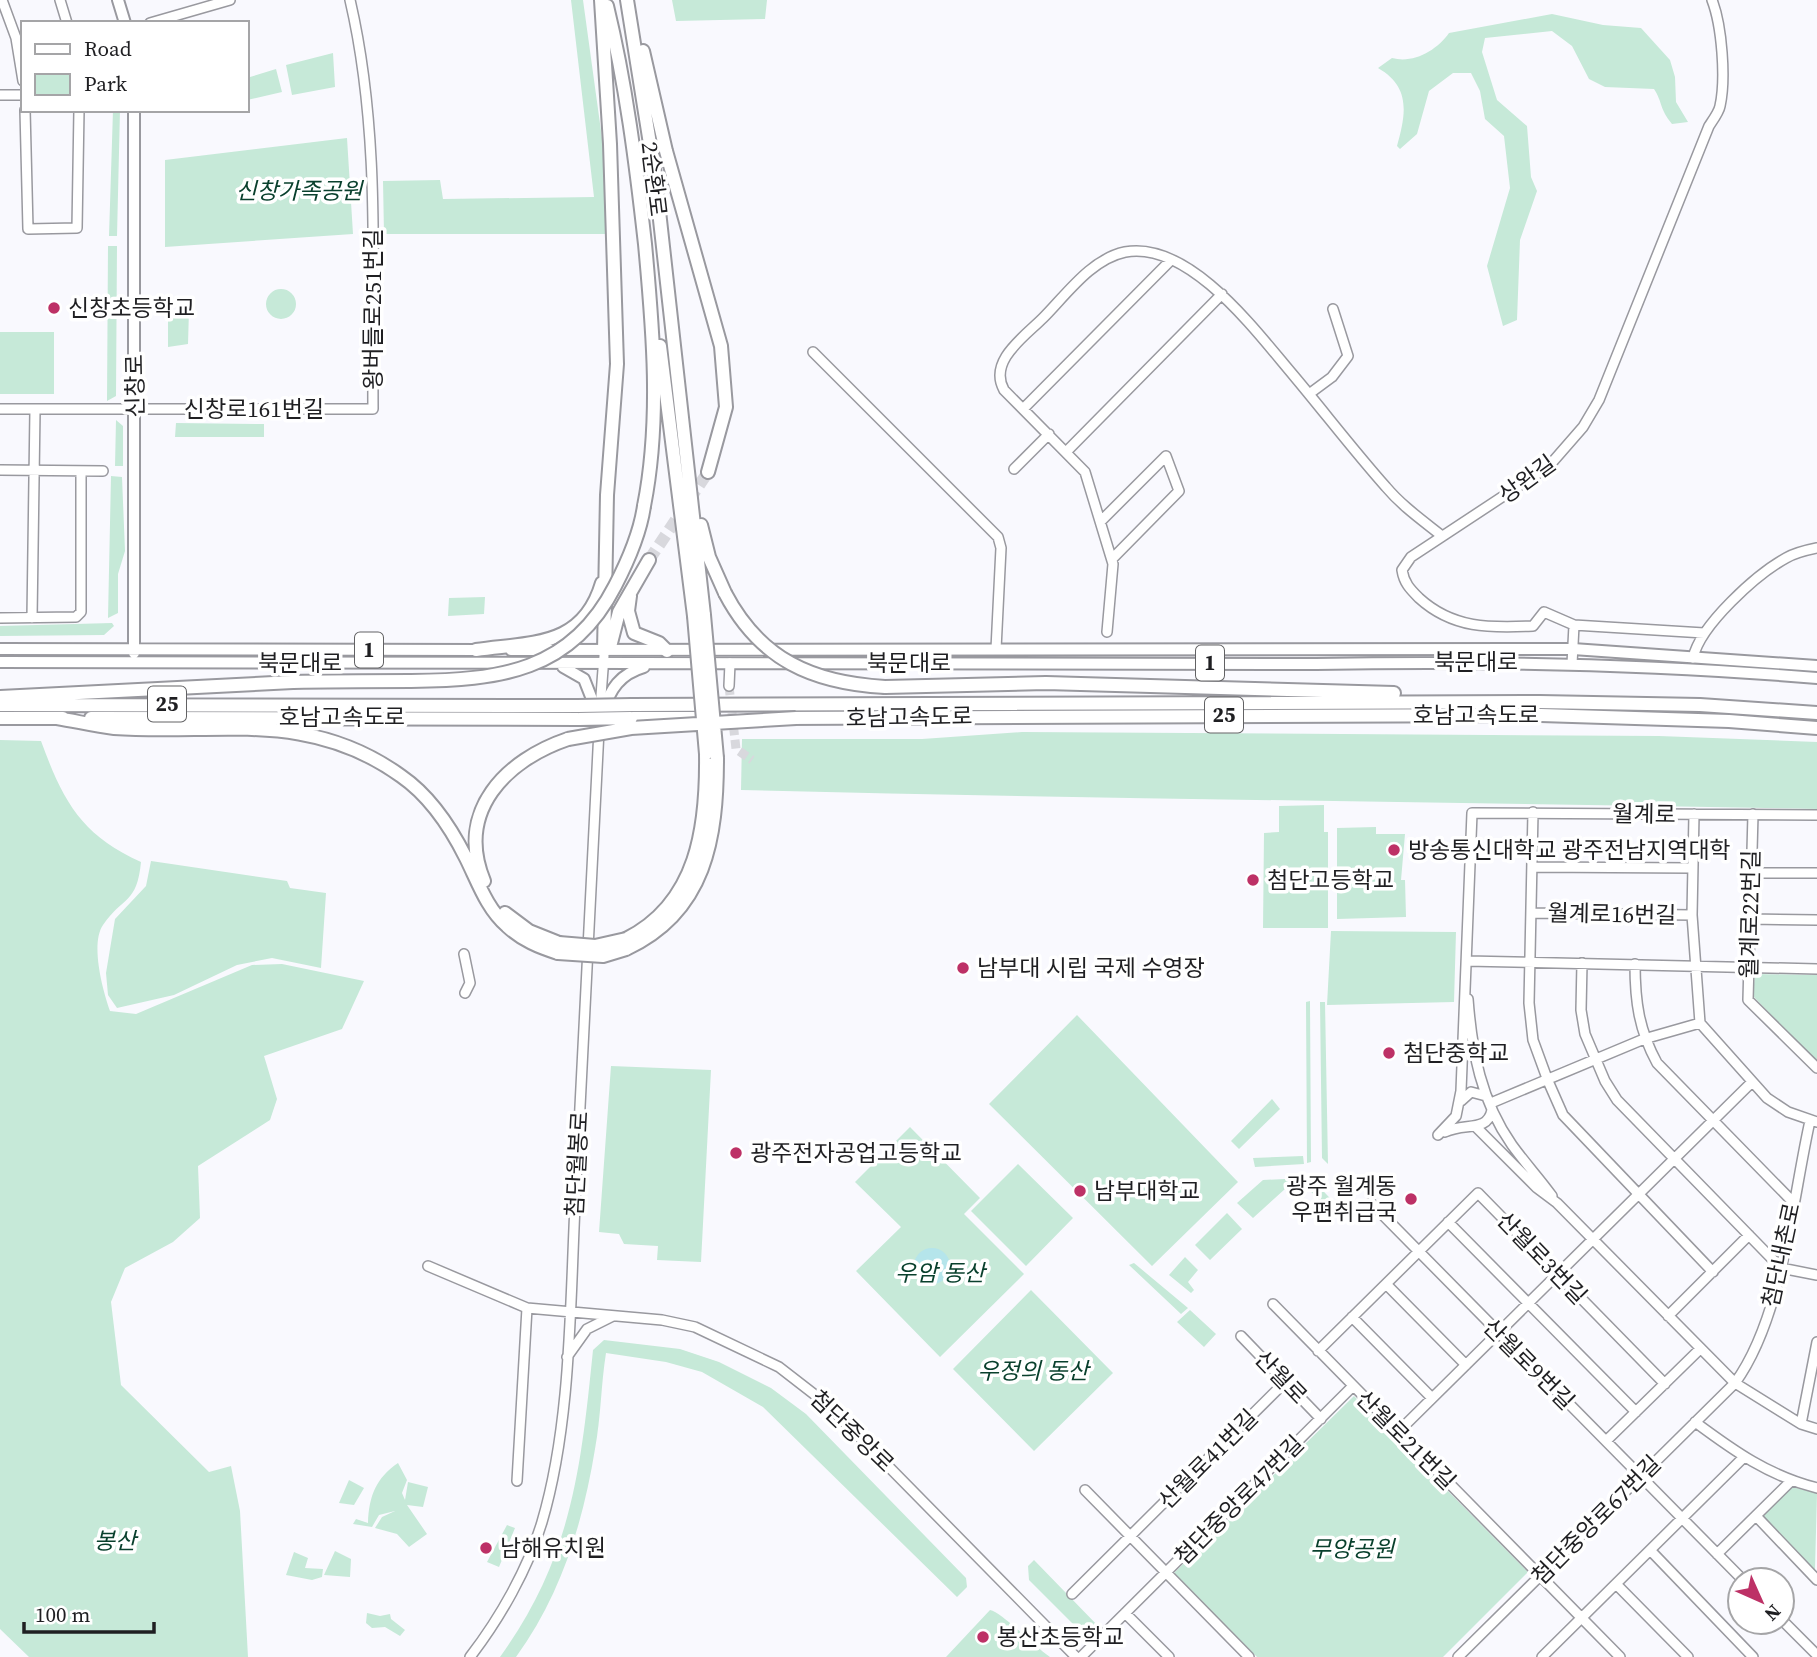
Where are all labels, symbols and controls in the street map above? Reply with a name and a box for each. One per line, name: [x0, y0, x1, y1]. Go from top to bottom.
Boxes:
legend: [21, 21, 248, 112]
text: Road: [84, 34, 132, 63]
text: Park: [84, 69, 128, 98]
street label: 2순환로: [634, 140, 674, 218]
park label: 신창가족공원: [236, 175, 364, 207]
street label: 왕버들로251번길: [357, 228, 389, 390]
place label: 신창초등학교: [68, 292, 195, 324]
marker: 신창초등학교: [46, 300, 62, 316]
street label: 신창로: [118, 354, 152, 418]
street label: 신창로161번길: [184, 393, 324, 425]
street label: 상완길: [1492, 447, 1562, 511]
road number: 1: [355, 632, 383, 668]
road number: 1: [1196, 646, 1224, 680]
street label: 북문대로: [1434, 646, 1518, 678]
street label: 북문대로: [258, 647, 342, 679]
street label: 북문대로: [867, 647, 951, 679]
road number: 25: [148, 686, 186, 722]
road number: 25: [1205, 698, 1243, 732]
street label: 호남고속도로: [1413, 699, 1539, 731]
street label: 호남고속도로: [845, 700, 973, 734]
street label: 호남고속도로: [279, 701, 405, 733]
street label: 월계로: [1612, 797, 1676, 831]
place label: 방송통신대학교 광주전남지역대학: [1408, 834, 1731, 866]
marker: 방송통신대학교 광주전남지역대학: [1386, 842, 1402, 858]
street label: 월계로22번길: [1733, 849, 1767, 979]
place label: 첨단고등학교: [1267, 864, 1394, 896]
marker: 첨단고등학교: [1245, 872, 1261, 888]
street label: 월계로16번길: [1547, 897, 1677, 931]
place label: 남부대 시립 국제 수영장: [977, 952, 1205, 984]
marker: 남부대 시립 국제 수영장: [955, 960, 971, 976]
place label: 첨단중학교: [1403, 1037, 1509, 1069]
marker: 첨단중학교: [1381, 1045, 1397, 1061]
street label: 첨단월봉로: [558, 1110, 596, 1218]
place label: 광주전자공업고등학교: [750, 1137, 962, 1169]
marker: 광주전자공업고등학교: [728, 1145, 744, 1161]
place label: 광주 월계동 우편취급국: [1286, 1170, 1397, 1228]
place label: 남부대학교: [1094, 1175, 1200, 1207]
marker: 남부대학교: [1072, 1183, 1088, 1199]
marker: 광주 월계동 우편취급국: [1403, 1191, 1419, 1207]
street label: 첨단내촌로: [1754, 1200, 1808, 1310]
street label: 산월로3번길: [1490, 1205, 1594, 1311]
park label: 우암 동산: [895, 1257, 988, 1289]
street label: 산월로9번길: [1476, 1311, 1582, 1417]
street label: 산월로: [1247, 1343, 1315, 1411]
park label: 우정의 동산: [977, 1355, 1091, 1387]
street label: 첨단중앙로: [803, 1383, 901, 1479]
street label: 산월로21번길: [1349, 1383, 1463, 1497]
street label: 산월로41번길: [1151, 1402, 1265, 1516]
street label: 첨단중앙로47번길: [1167, 1428, 1311, 1572]
street label: 첨단중앙로67번길: [1524, 1448, 1668, 1592]
park label: 봉산: [94, 1525, 139, 1557]
place label: 남해유치원: [500, 1532, 606, 1564]
park label: 무양공원: [1310, 1533, 1396, 1565]
marker: 남해유치원: [478, 1540, 494, 1556]
north arrow: [1726, 1566, 1796, 1636]
scale bar: [24, 1590, 154, 1634]
text: N: [1759, 1599, 1787, 1627]
text: 100 m: [35, 1600, 90, 1629]
place label: 봉산초등학교: [997, 1621, 1124, 1653]
marker: 봉산초등학교: [975, 1629, 991, 1645]

